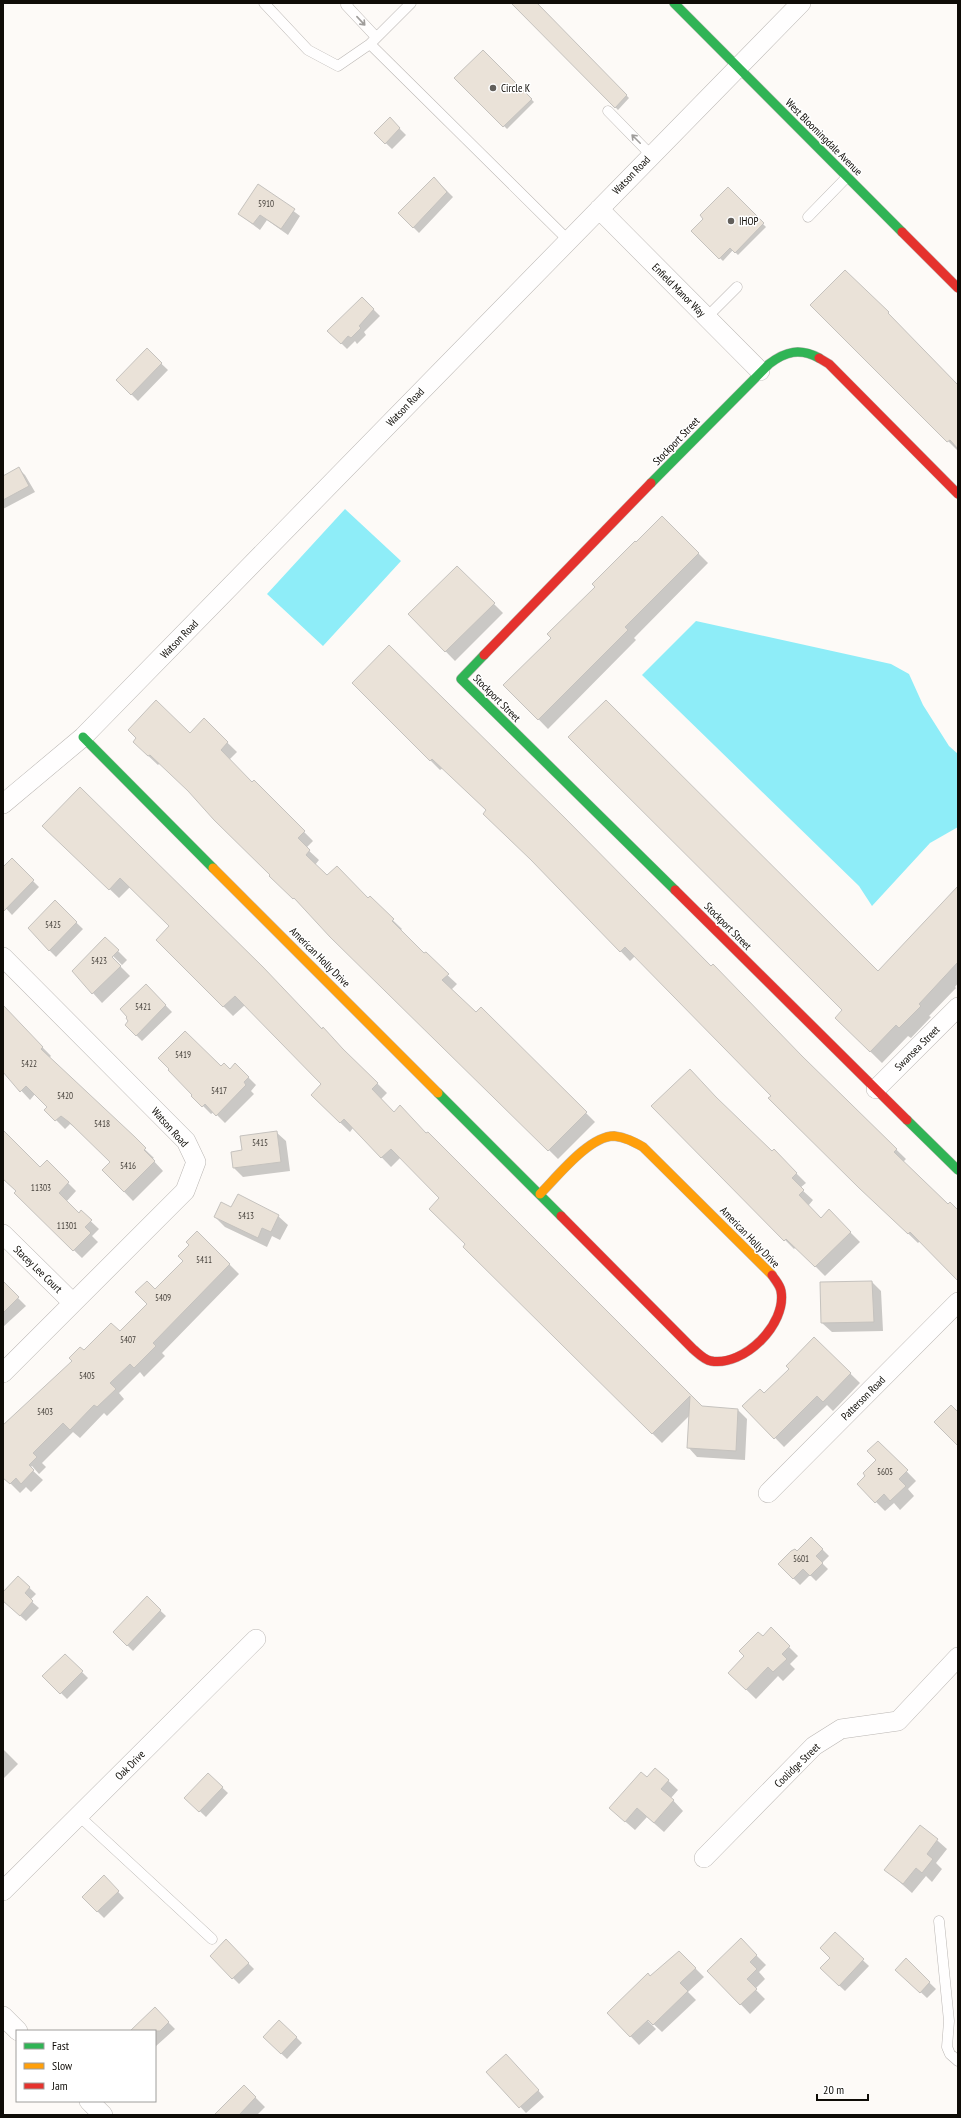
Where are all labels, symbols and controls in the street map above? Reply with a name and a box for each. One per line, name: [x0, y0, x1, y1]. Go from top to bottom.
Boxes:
one-way arrow: [357, 16, 366, 26]
place label: Circle K: [501, 81, 531, 95]
marker: Circle K: [488, 83, 498, 93]
street label: West Bloomingdale Avenue: [783, 96, 866, 179]
one-way arrow: [631, 134, 641, 144]
street label: Watson Road: [609, 152, 653, 197]
house number: 5910: [258, 198, 274, 209]
place label: IHOP: [739, 214, 758, 228]
marker: IHOP: [726, 216, 736, 226]
street label: Enfield Manor Way: [649, 260, 709, 320]
street label: Watson Road: [383, 384, 427, 429]
street label: Stockport Street: [650, 414, 702, 468]
street label: Watson Road: [157, 616, 201, 661]
street label: Stockport Street: [470, 671, 524, 725]
street label: Stockport Street: [701, 899, 755, 953]
house number: 5425: [45, 919, 61, 930]
street label: American Holly Drive: [287, 924, 353, 990]
house number: 5423: [91, 955, 107, 966]
house number: 5421: [135, 1001, 151, 1012]
street label: Swansea Street: [891, 1022, 943, 1074]
house number: 5419: [175, 1049, 191, 1060]
house number: 5422: [21, 1058, 37, 1069]
house number: 5417: [211, 1085, 227, 1096]
house number: 5420: [57, 1090, 73, 1101]
street label: Watson Road: [148, 1104, 192, 1150]
house number: 5418: [94, 1118, 110, 1129]
house number: 5415: [252, 1137, 268, 1148]
house number: 5416: [120, 1160, 136, 1171]
house number: 11303: [31, 1182, 51, 1193]
street label: American Holly Drive: [717, 1203, 783, 1271]
house number: 5413: [238, 1210, 254, 1221]
house number: 11301: [57, 1220, 77, 1231]
street label: Stacey Lee Court: [11, 1242, 65, 1296]
house number: 5411: [196, 1254, 212, 1265]
house number: 5409: [155, 1292, 171, 1303]
house number: 5407: [120, 1334, 136, 1345]
house number: 5405: [79, 1370, 95, 1381]
street label: Patterson Road: [838, 1373, 888, 1423]
house number: 5403: [37, 1406, 53, 1417]
house number: 5605: [877, 1466, 893, 1477]
house number: 5601: [793, 1553, 809, 1564]
street label: Coolidge Street: [771, 1740, 823, 1790]
street label: Oak Drive: [112, 1747, 148, 1783]
legend: [16, 2030, 156, 2102]
text: Fast: [52, 2038, 70, 2053]
text: Slow: [52, 2058, 73, 2073]
scale bar: [817, 2076, 868, 2102]
text: Jam: [51, 2078, 68, 2093]
text: 20 m: [823, 2082, 844, 2097]

